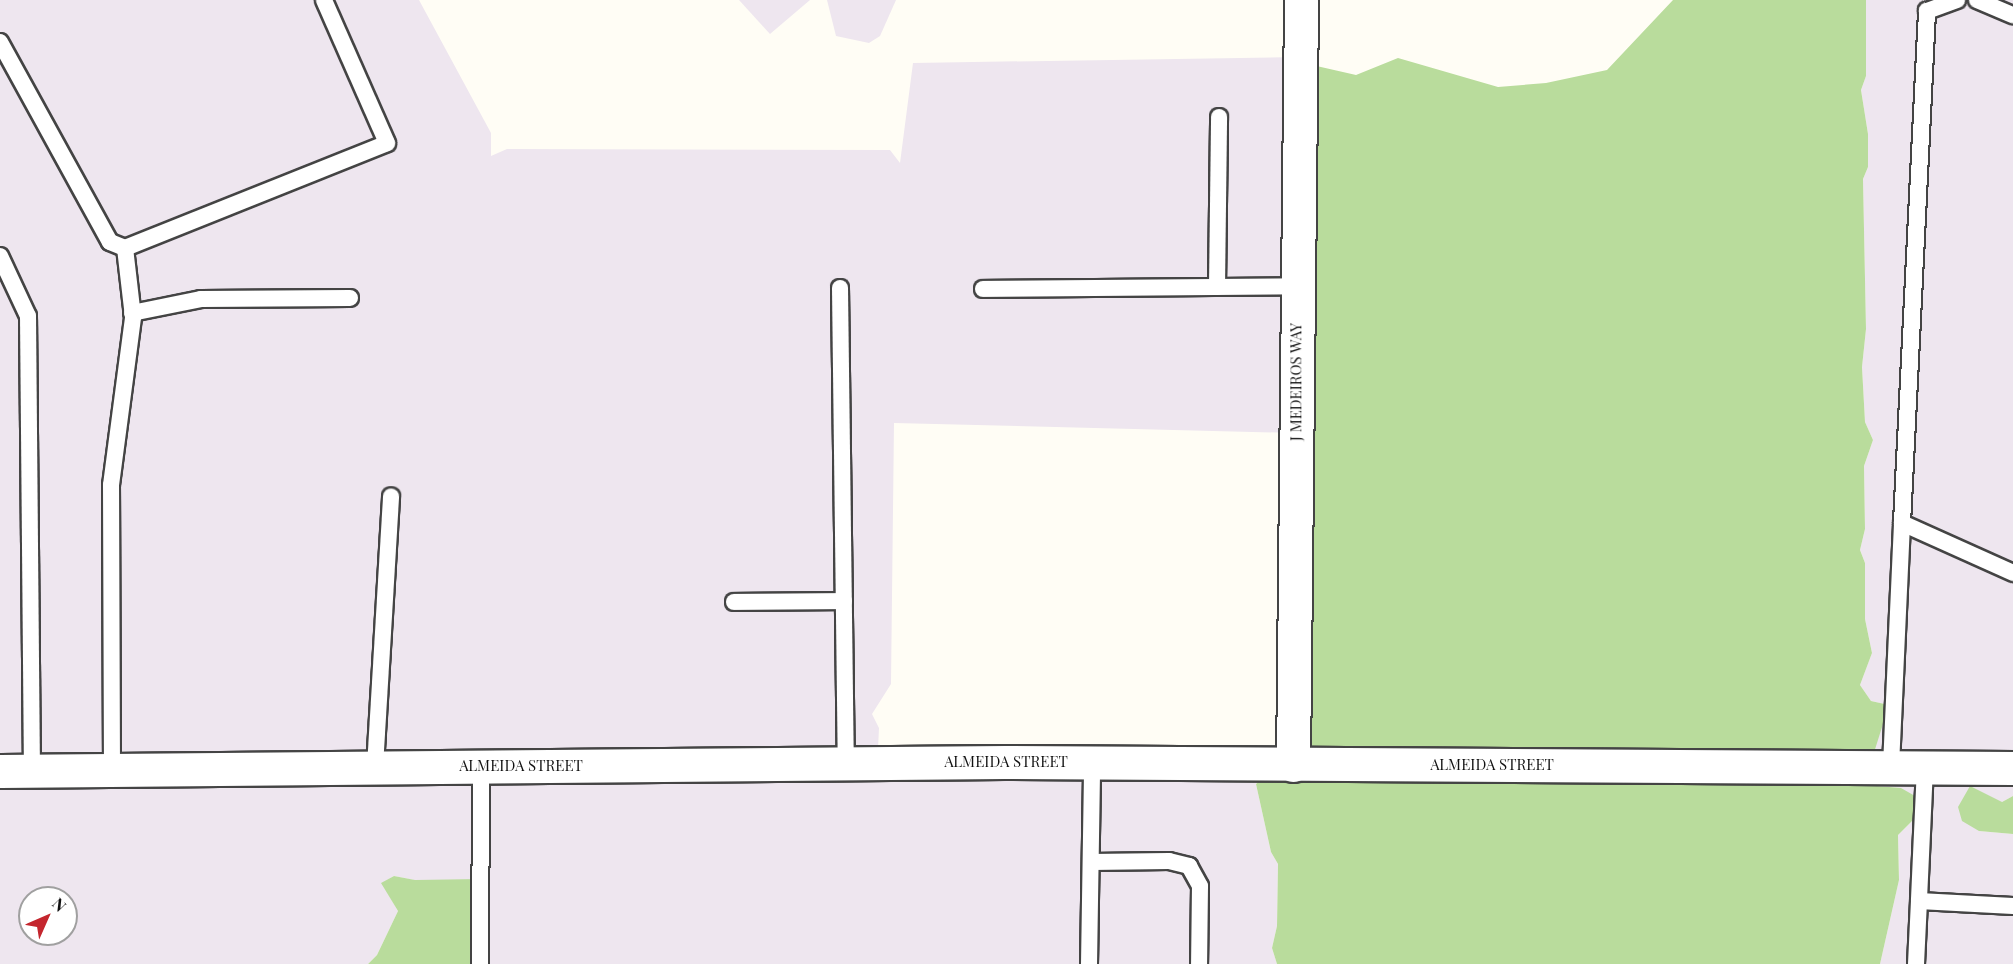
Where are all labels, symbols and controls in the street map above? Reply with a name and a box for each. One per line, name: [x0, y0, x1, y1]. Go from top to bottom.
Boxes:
street label: J MEDEIROS WAY: [1287, 323, 1305, 441]
street label: ALMEIDA STREET: [944, 753, 1068, 771]
street label: ALMEIDA STREET: [1430, 756, 1554, 774]
street label: ALMEIDA STREET: [459, 757, 583, 775]
north arrow: [18, 886, 78, 946]
text: N: [48, 893, 71, 916]

